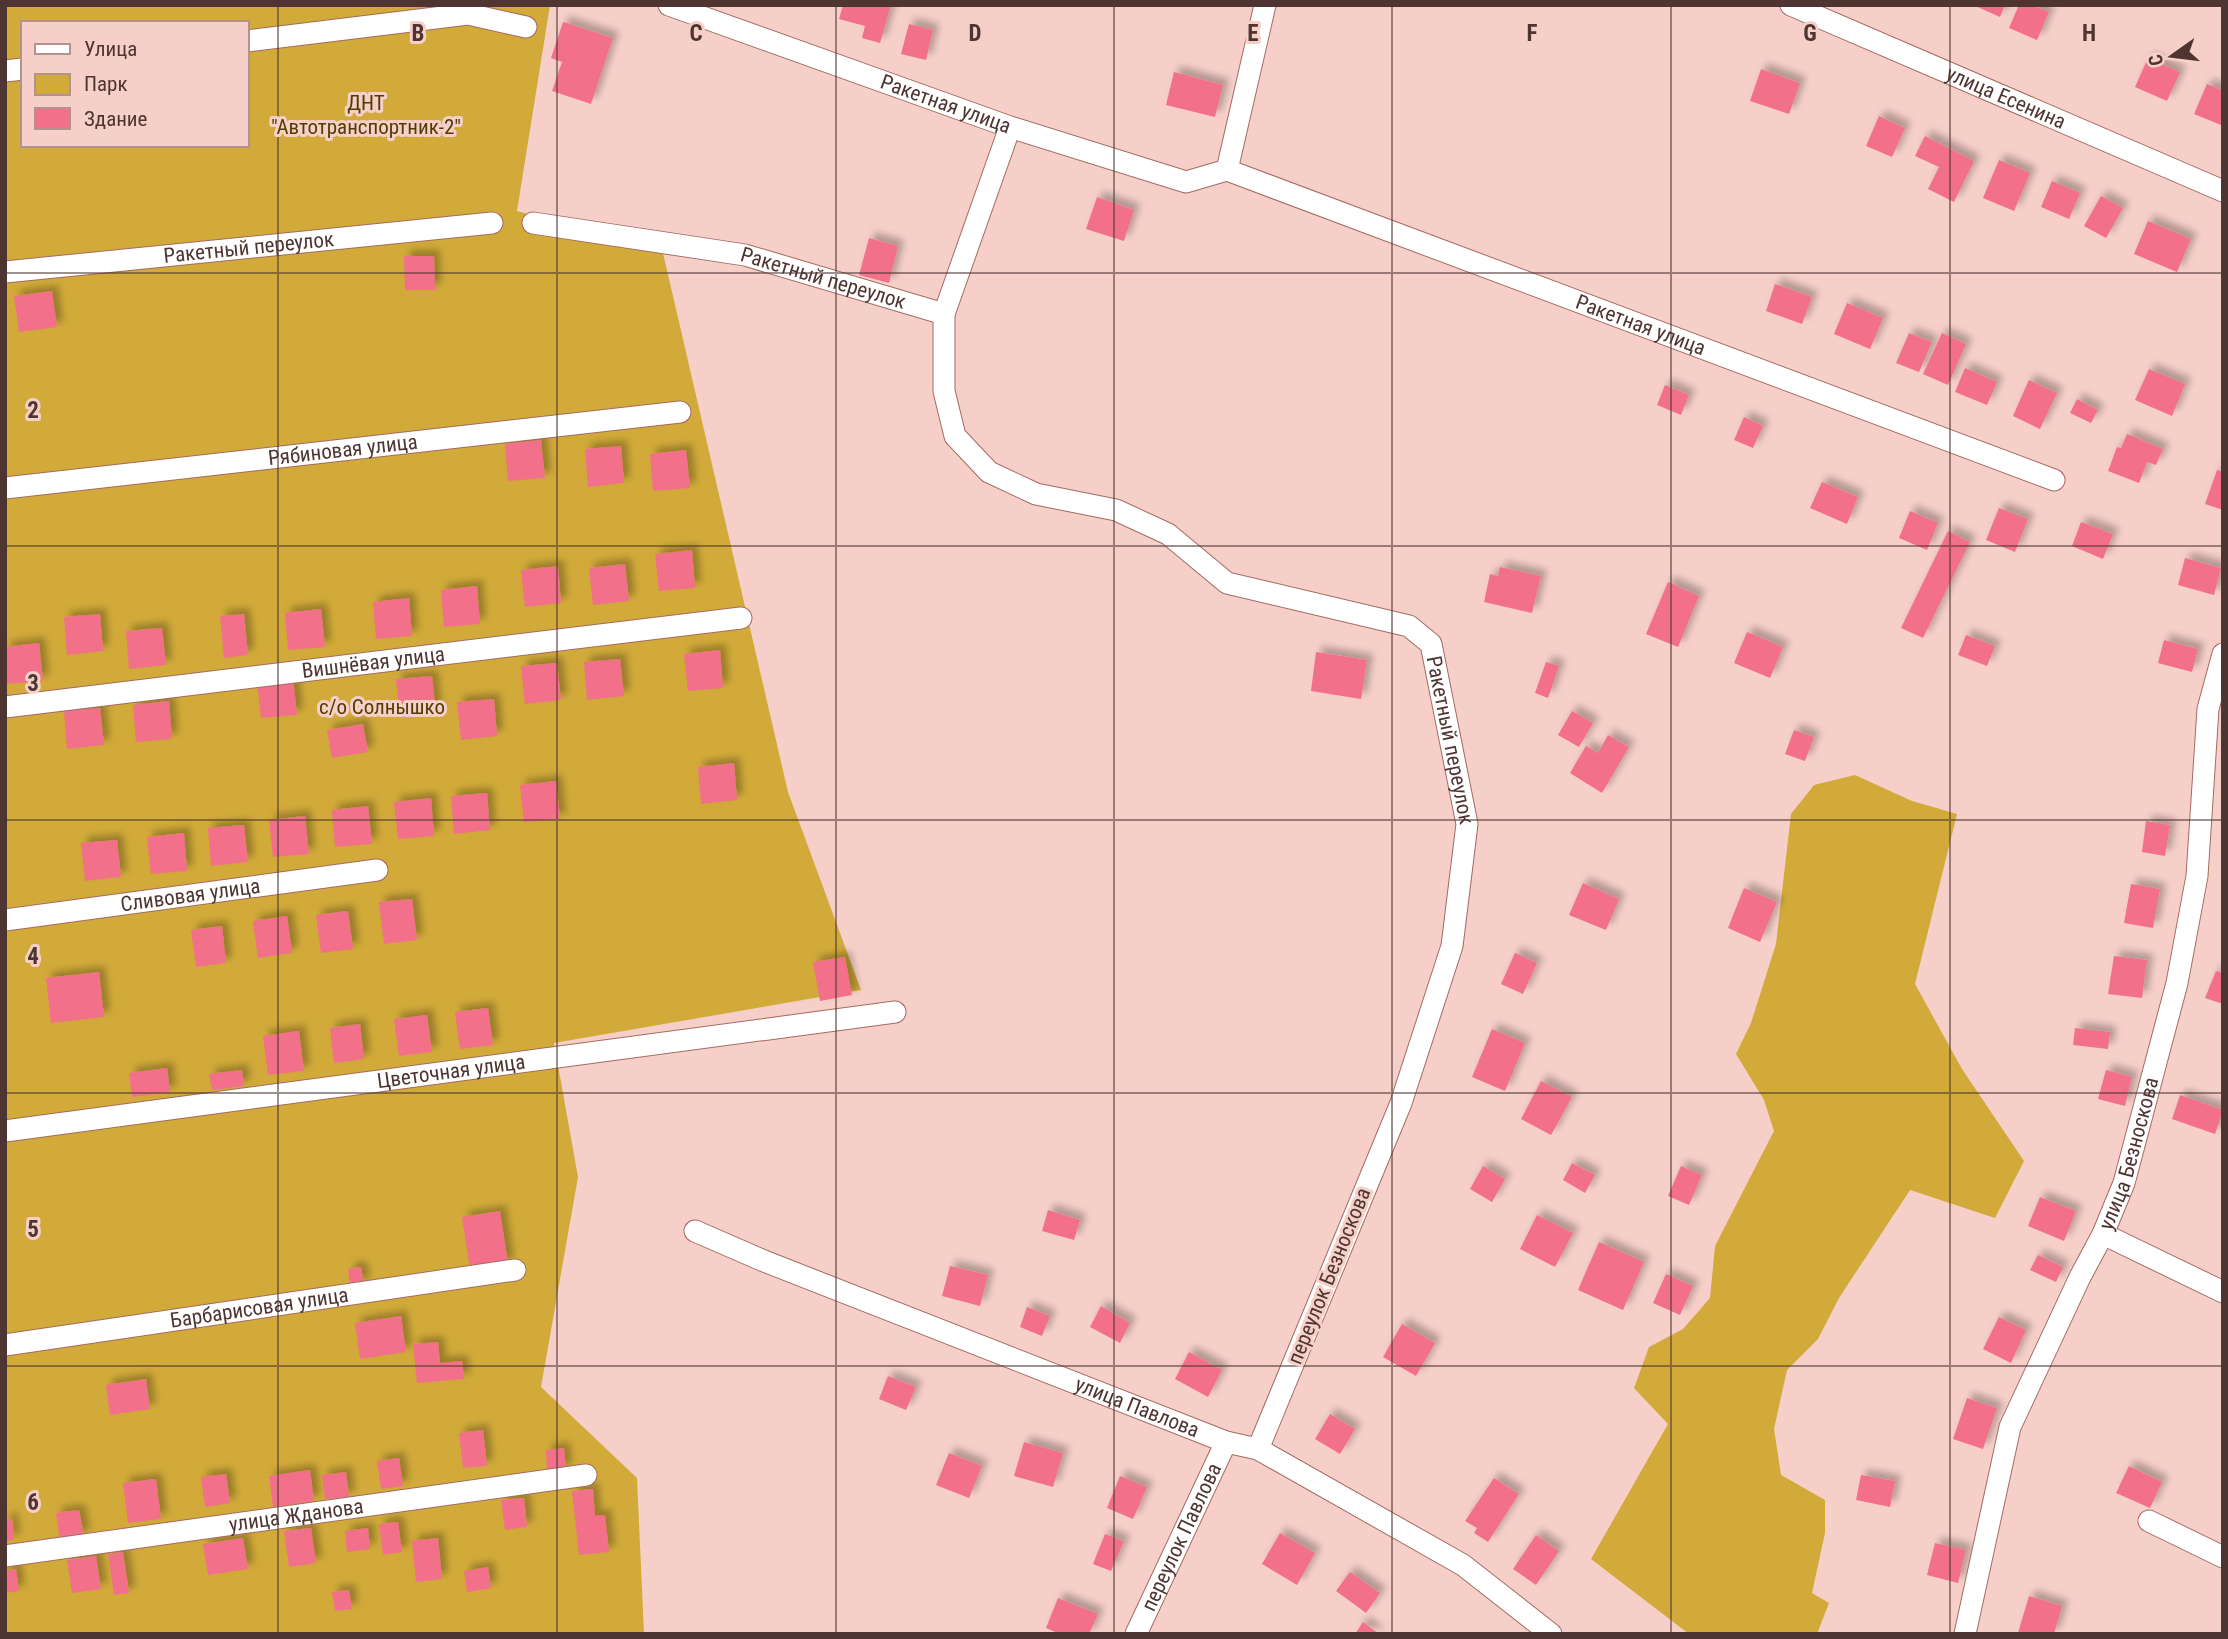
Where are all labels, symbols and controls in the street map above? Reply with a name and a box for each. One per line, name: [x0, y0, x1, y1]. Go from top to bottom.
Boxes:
text: B: [412, 20, 424, 47]
text: C: [689, 20, 703, 47]
text: D: [969, 20, 982, 47]
text: E: [1247, 20, 1259, 47]
text: F: [1527, 20, 1538, 47]
text: G: [1803, 20, 1817, 47]
text: H: [2082, 20, 2096, 47]
legend: [21, 21, 248, 147]
north arrow: [2137, 21, 2207, 91]
text: Улица: [84, 37, 137, 61]
text: С: [2143, 52, 2168, 68]
street label: улица Есенина: [1943, 61, 2069, 134]
street label: Ракетная улица: [877, 70, 1014, 138]
text: Парк: [84, 72, 128, 96]
park label: ДНТ "Автотранспортник-2": [271, 91, 461, 139]
text: Здание: [84, 107, 148, 131]
street label: Ракетный переулок: [162, 227, 335, 268]
street label: Ракетный переулок: [738, 242, 909, 314]
street label: Ракетная улица: [1572, 290, 1709, 360]
text: 2: [27, 397, 39, 424]
street label: Рябиновая улица: [267, 430, 419, 470]
street label: Вишнёвая улица: [300, 642, 446, 683]
street label: Ракетный переулок: [1422, 654, 1479, 826]
text: 3: [27, 670, 39, 697]
park label: с/о Солнышко: [319, 695, 445, 719]
street label: Сливовая улица: [119, 874, 262, 916]
text: 4: [27, 943, 39, 970]
street label: Цветочная улица: [375, 1050, 527, 1093]
street label: улица Безноскова: [2094, 1075, 2164, 1233]
street label: переулок Безноскова: [1283, 1184, 1375, 1368]
text: 5: [27, 1216, 39, 1243]
street label: Барбарисовая улица: [168, 1283, 350, 1333]
street label: улица Павлова: [1072, 1372, 1203, 1442]
street label: переулок Павлова: [1136, 1459, 1226, 1615]
text: 6: [27, 1489, 39, 1516]
street label: улица Жданова: [227, 1494, 365, 1537]

